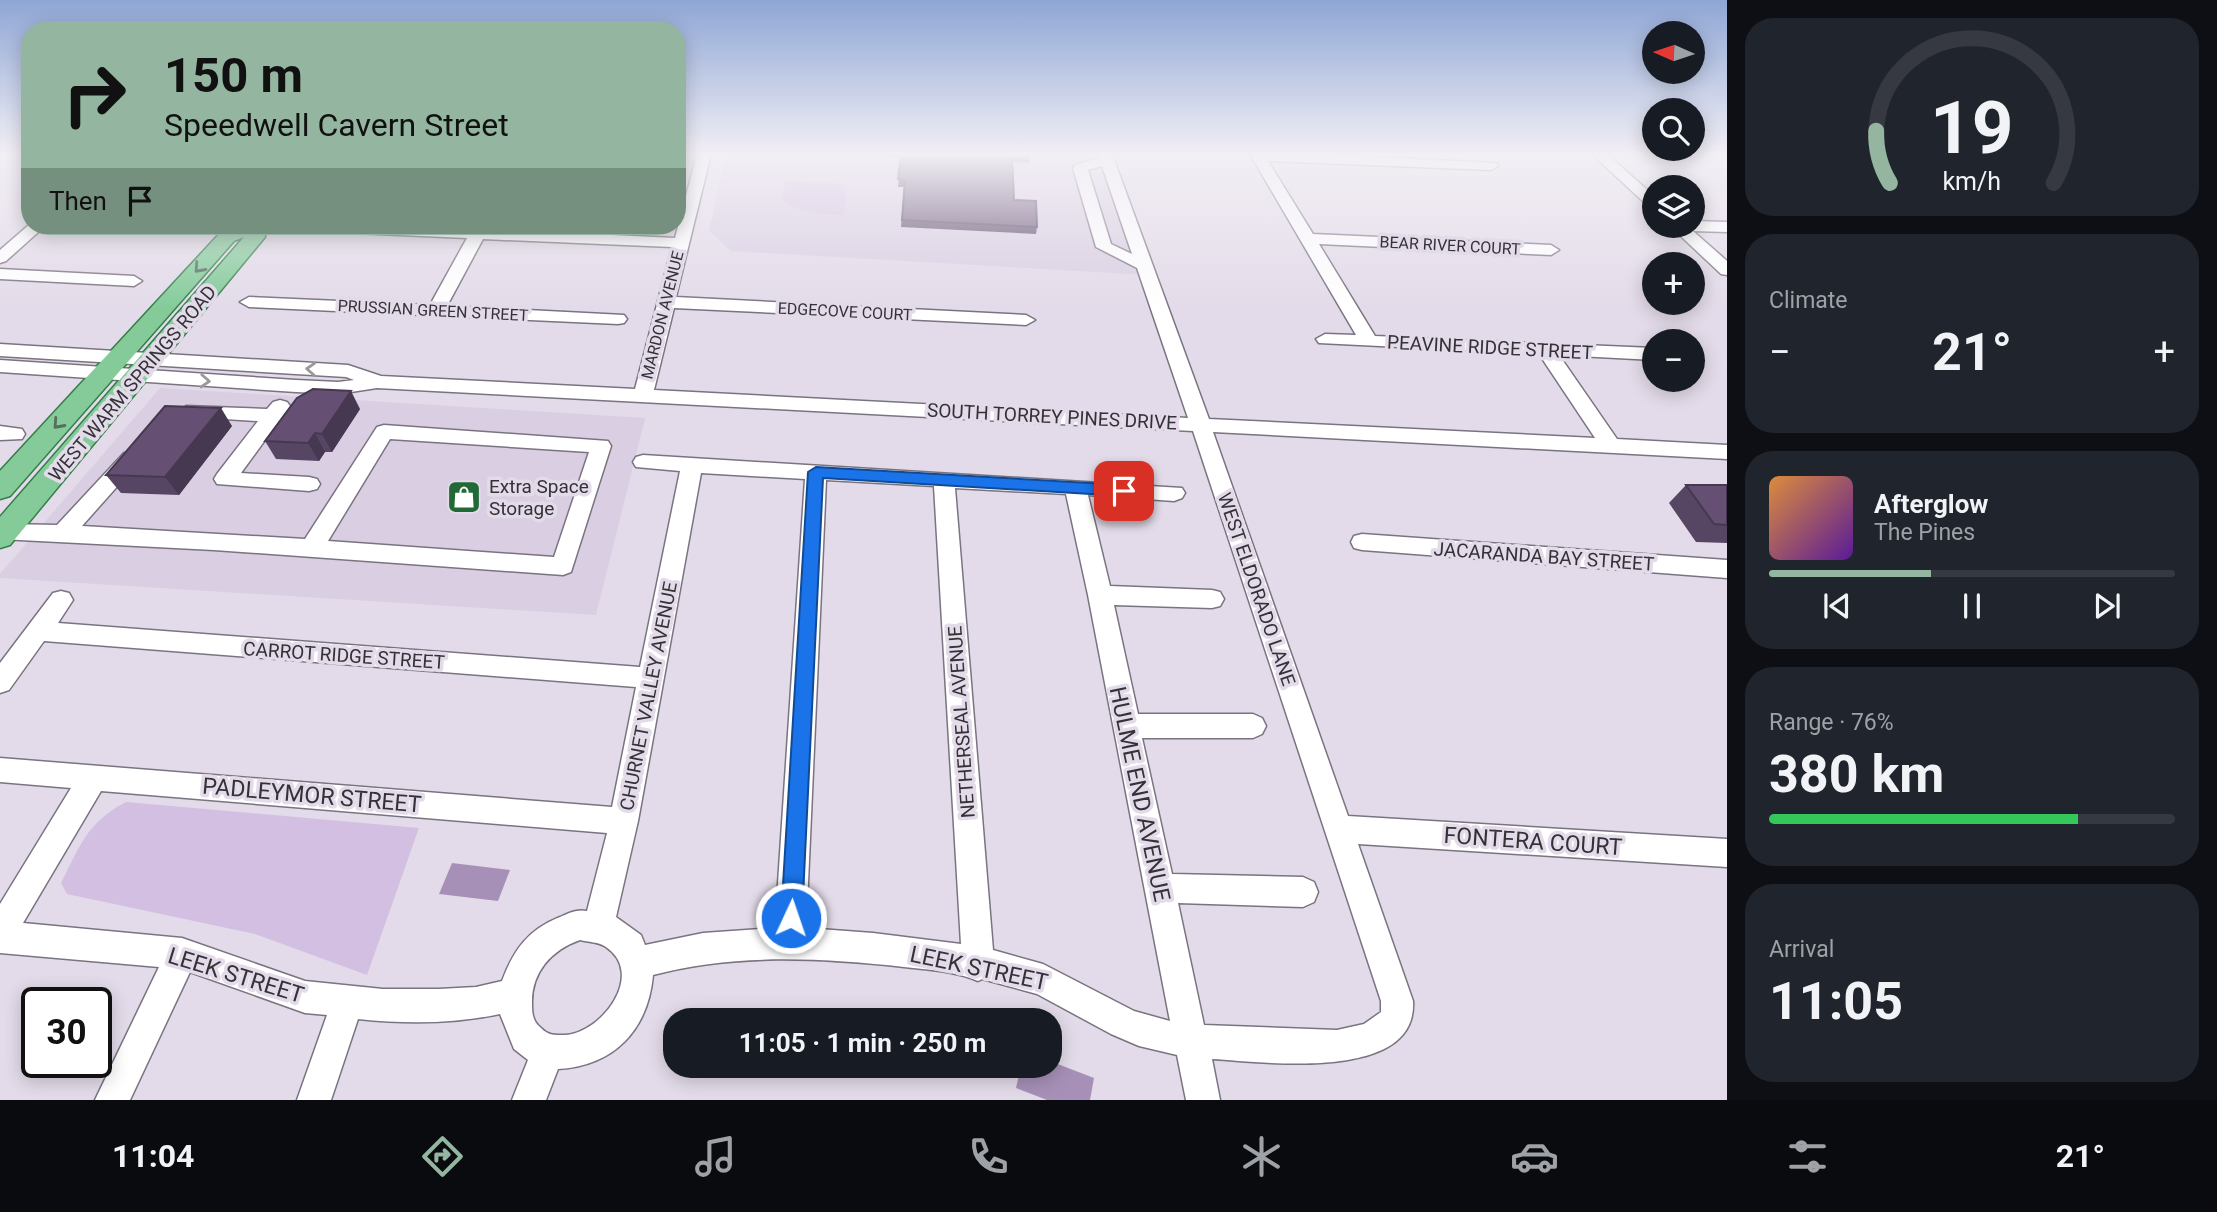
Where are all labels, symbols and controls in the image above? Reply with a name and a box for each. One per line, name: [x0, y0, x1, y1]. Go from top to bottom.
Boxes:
north arrow: [1642, 21, 1704, 84]
map controls: [1642, 21, 1705, 392]
text: 150 m: [164, 47, 303, 104]
icon: right: [49, 49, 140, 140]
text: 19: [1930, 86, 2014, 172]
button: search: [1642, 98, 1705, 161]
text: Speedwell Cavern Street: [164, 106, 509, 144]
text: km/h: [1943, 167, 2001, 196]
button: layers: [1642, 175, 1705, 238]
icon: arrive: [121, 182, 159, 220]
text: Then: [49, 186, 107, 216]
street label: BEAR RIVER COURT: [1379, 232, 1521, 259]
street label: MARDON AVENUE: [637, 249, 688, 381]
button: +: [1642, 252, 1705, 315]
one-way arrow: [195, 260, 207, 273]
street label: WEST WARM SPRINGS ROAD: [44, 281, 221, 486]
text: Climate: [1769, 287, 1848, 314]
street label: PRUSSIAN GREEN STREET: [337, 296, 529, 325]
street label: EDGECOVE COURT: [777, 298, 913, 325]
text: 21°: [1932, 322, 2012, 383]
button: −: [1642, 329, 1705, 392]
text: −: [1769, 330, 1791, 374]
text: +: [2153, 330, 2175, 374]
street label: PEAVINE RIDGE STREET: [1387, 331, 1593, 364]
one-way arrow: [305, 362, 316, 377]
one-way arrow: [200, 373, 211, 388]
street label: SOUTH TORREY PINES DRIVE: [926, 398, 1178, 435]
one-way arrow: [54, 416, 67, 429]
pin: [1094, 461, 1154, 521]
icon: arrive: [1105, 472, 1143, 510]
place label: Extra Space Storage: [489, 475, 589, 520]
shop icon: Extra Space Storage: [445, 478, 483, 516]
text: Afterglow: [1874, 489, 1988, 519]
street label: WEST ELDORADO LANE: [1213, 490, 1300, 689]
text: The Pines: [1874, 519, 1975, 546]
street label: JACARANDA BAY STREET: [1433, 537, 1655, 576]
street label: CHURNET VALLEY AVENUE: [615, 580, 682, 812]
icon: previous: [1818, 587, 1856, 625]
icon: pause: [1953, 587, 1991, 625]
icon: next: [2088, 587, 2126, 625]
street label: NETHERSEAL AVENUE: [943, 625, 980, 819]
street label: CARROT RIDGE STREET: [242, 637, 445, 674]
street label: HULME END AVENUE: [1104, 684, 1175, 904]
text: Range · 76%: [1769, 709, 1894, 736]
text: 380 km: [1769, 744, 1944, 805]
street label: PADLEYMOR STREET: [201, 772, 423, 819]
street label: FONTERA COURT: [1443, 822, 1623, 861]
position arrow: [754, 881, 828, 955]
text: Arrival: [1769, 936, 1834, 963]
street label: LEEK STREET: [907, 941, 1051, 996]
street label: LEEK STREET: [165, 942, 307, 1009]
text: 11:05: [1769, 971, 1903, 1032]
speed limit sign: 30: [21, 987, 112, 1078]
text: 11:05 · 1 min · 250 m: [739, 1028, 986, 1058]
icon: directions: [418, 1132, 467, 1181]
icon: music: [691, 1132, 740, 1181]
icon: phone: [964, 1132, 1013, 1181]
icon: climate: [1237, 1132, 1286, 1181]
icon: car: [1510, 1132, 1559, 1181]
icon: filters: [1783, 1132, 1832, 1181]
text: 11:04: [112, 1137, 194, 1175]
text: 21°: [2056, 1137, 2105, 1175]

